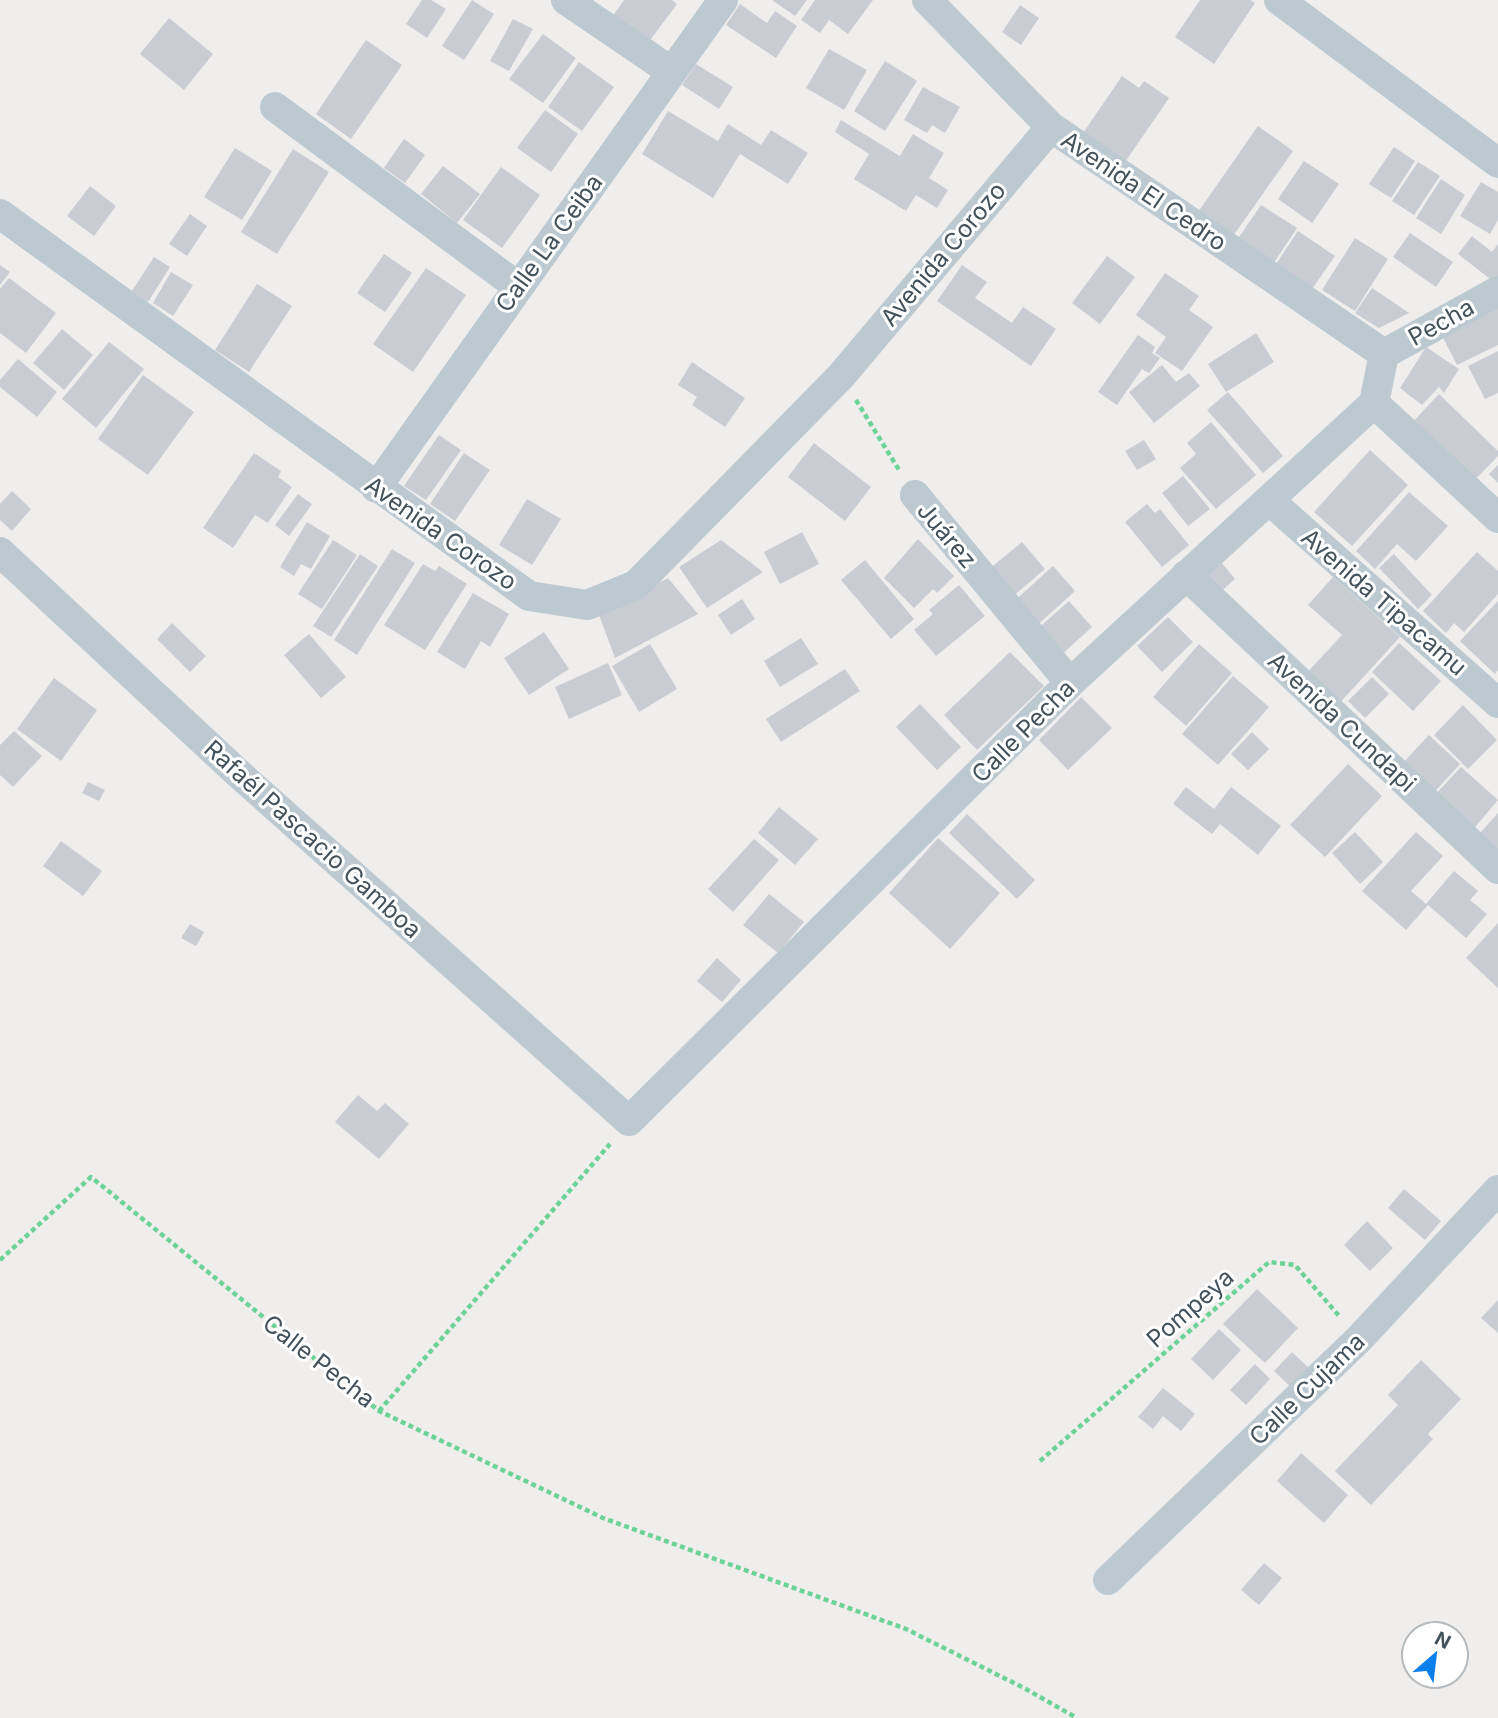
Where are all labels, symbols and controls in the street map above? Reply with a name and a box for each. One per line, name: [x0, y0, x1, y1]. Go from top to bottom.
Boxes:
street label: Avenida El Cedro: [1056, 125, 1232, 257]
street label: Calle La Ceiba: [489, 169, 609, 317]
street label: Avenida Corozo: [874, 176, 1012, 332]
street label: Pecha: [1403, 292, 1479, 352]
street label: Avenida Corozo: [359, 470, 523, 596]
street label: Juárez: [911, 496, 983, 574]
street label: Avenida Tipacamu: [1296, 522, 1472, 682]
street label: Avenida Cundapi: [1262, 646, 1422, 798]
street label: Calle Pecha: [965, 673, 1081, 789]
street label: Rafaél Pascacio Gamboa: [198, 734, 428, 944]
street label: Pompeya: [1141, 1262, 1239, 1354]
street label: Calle Pecha: [257, 1308, 381, 1414]
street label: Calle Cujama: [1243, 1327, 1371, 1451]
north arrow: [1400, 1620, 1470, 1690]
text: N: [1431, 1627, 1455, 1654]

